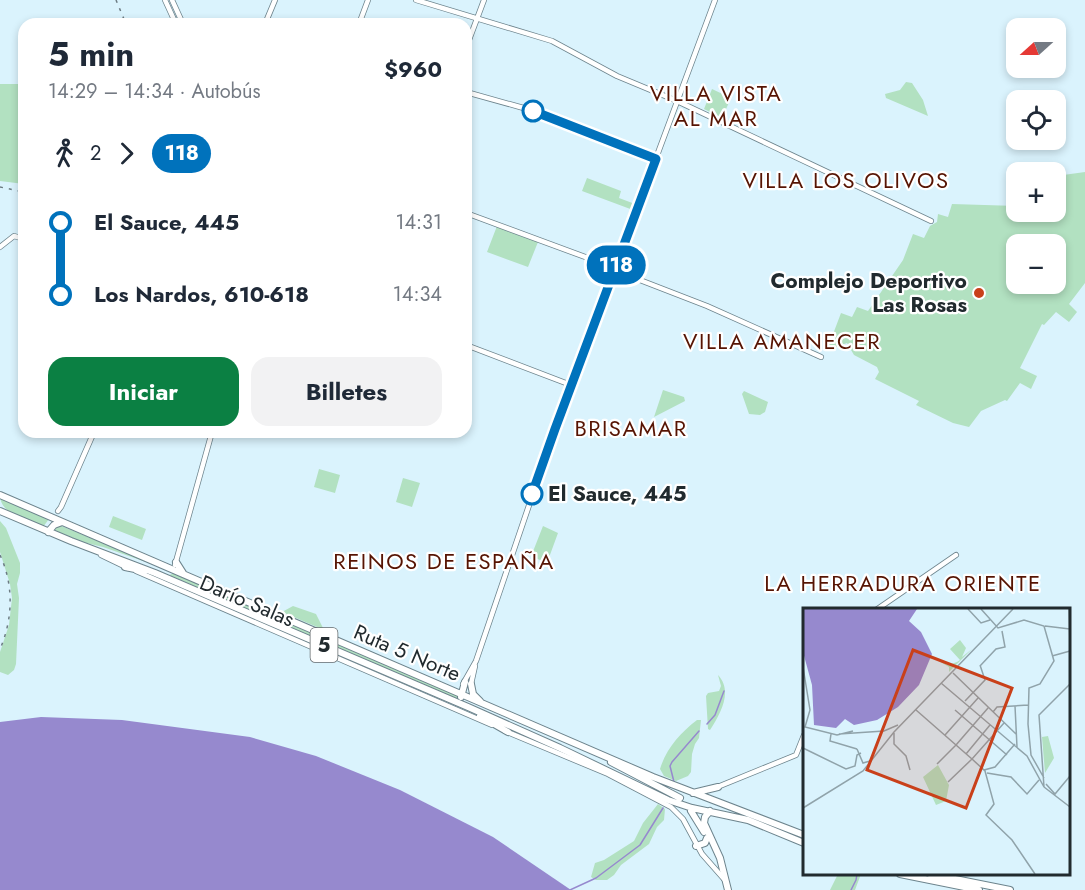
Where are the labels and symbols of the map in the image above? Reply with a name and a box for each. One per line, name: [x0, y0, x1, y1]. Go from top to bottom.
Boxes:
north arrow: [1006, 18, 1066, 78]
district label: VILLA VISTA AL MAR: [650, 77, 782, 134]
unlabelled marker: [522, 100, 544, 122]
district label: VILLA LOS OLIVOS: [742, 164, 950, 196]
line badge: 118: [582, 246, 650, 284]
place label: Complejo Deportivo Las Rosas: [771, 266, 967, 320]
marker: Complejo Deportivo Las Rosas: [972, 286, 986, 300]
district label: VILLA AMANECER: [683, 325, 881, 357]
district label: BRISAMAR: [574, 412, 688, 444]
place label: El Sauce, 445: [548, 479, 686, 509]
marker: El Sauce, 445: [521, 483, 543, 505]
district label: REINOS DE ESPAÑA: [333, 545, 555, 577]
district label: LA HERRADURA ORIENTE: [764, 567, 1042, 599]
street label: Darío Salas: [195, 568, 299, 634]
inset map: [803, 608, 1070, 875]
street label: Ruta 5 Norte: [349, 617, 465, 689]
road number: 5: [310, 628, 338, 662]

